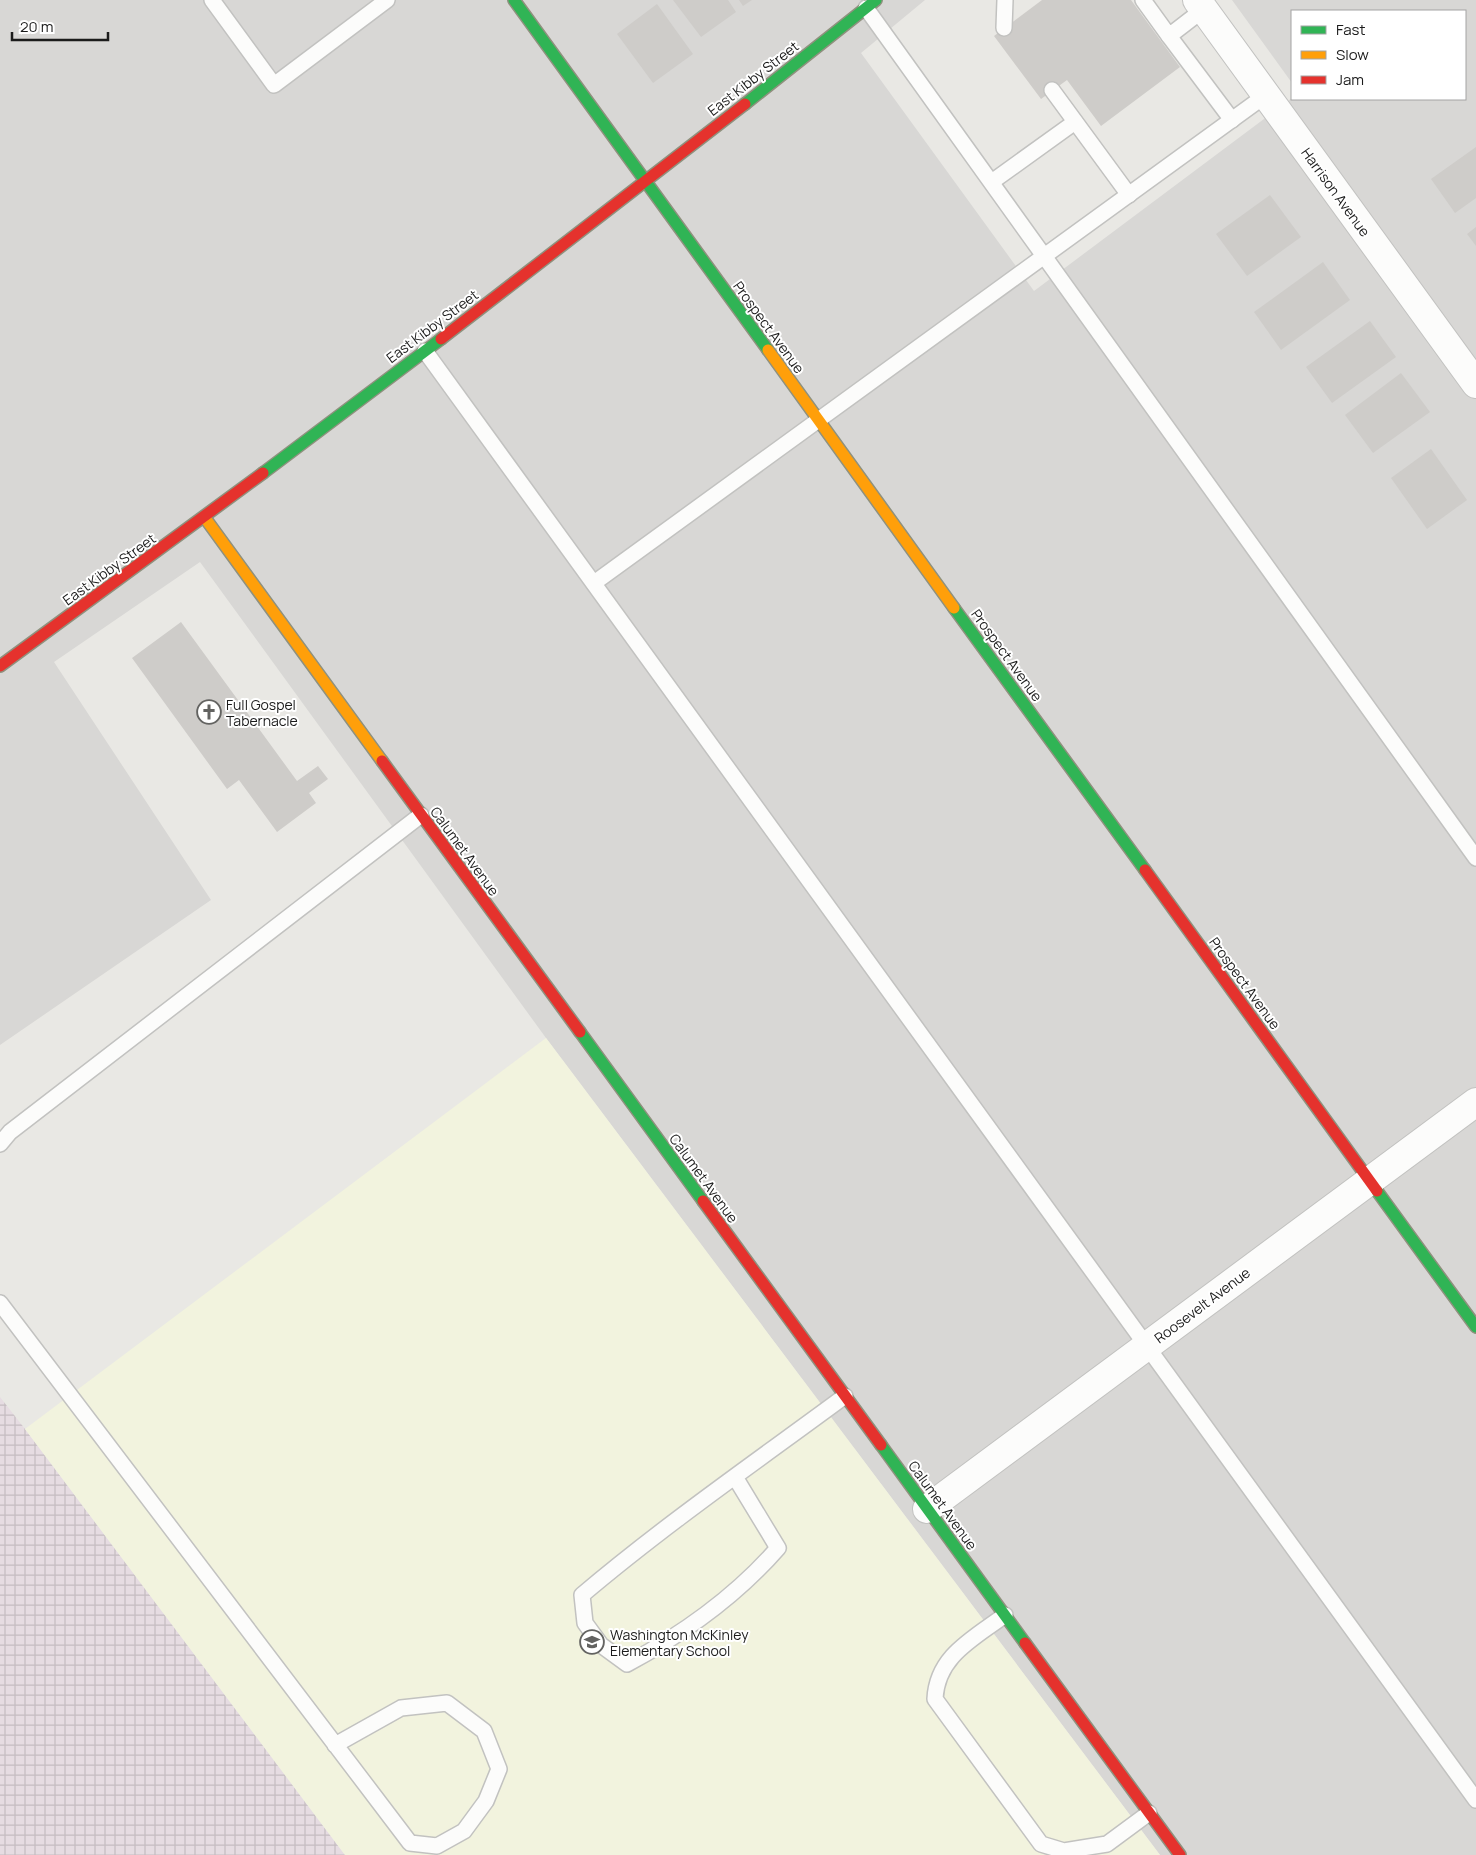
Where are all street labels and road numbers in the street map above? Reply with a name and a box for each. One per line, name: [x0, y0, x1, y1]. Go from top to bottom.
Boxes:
street label: East Kibby Street: [704, 36, 803, 120]
street label: Harrison Avenue: [1297, 144, 1375, 240]
street label: Prospect Avenue: [729, 277, 809, 377]
street label: East Kibby Street: [382, 285, 482, 367]
street label: East Kibby Street: [59, 529, 160, 609]
street label: Prospect Avenue: [967, 605, 1047, 705]
street label: Calumet Avenue: [426, 803, 504, 899]
street label: Prospect Avenue: [1205, 933, 1285, 1033]
street label: Calumet Avenue: [665, 1130, 743, 1226]
street label: Roosevelt Avenue: [1150, 1263, 1254, 1347]
street label: Calumet Avenue: [904, 1457, 982, 1553]

